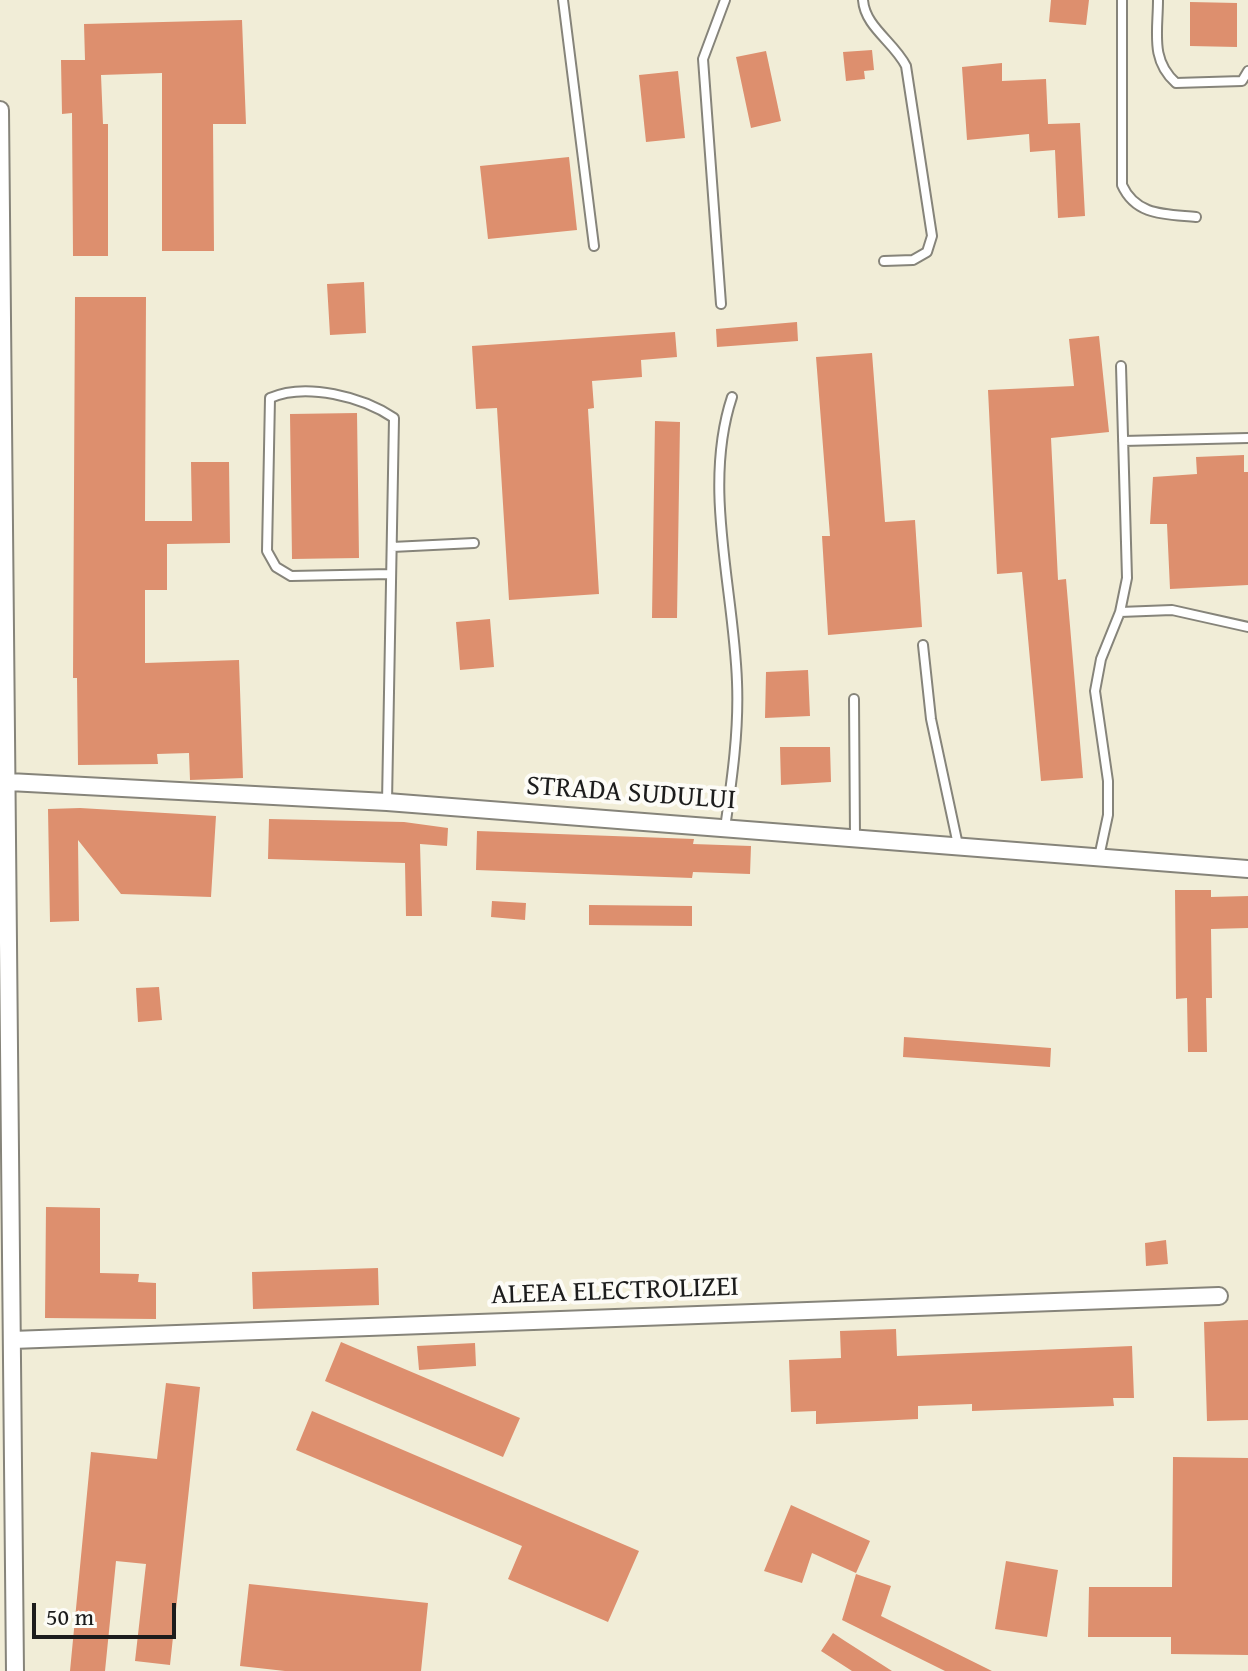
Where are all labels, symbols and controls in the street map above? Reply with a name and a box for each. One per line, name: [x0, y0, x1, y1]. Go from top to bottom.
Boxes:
street label: STRADA SUDULUI: [525, 770, 737, 818]
street label: ALEEA ELECTROLIZEI: [490, 1271, 740, 1313]
scale bar: [36, 1587, 180, 1637]
text: 50 m: [46, 1599, 94, 1634]

